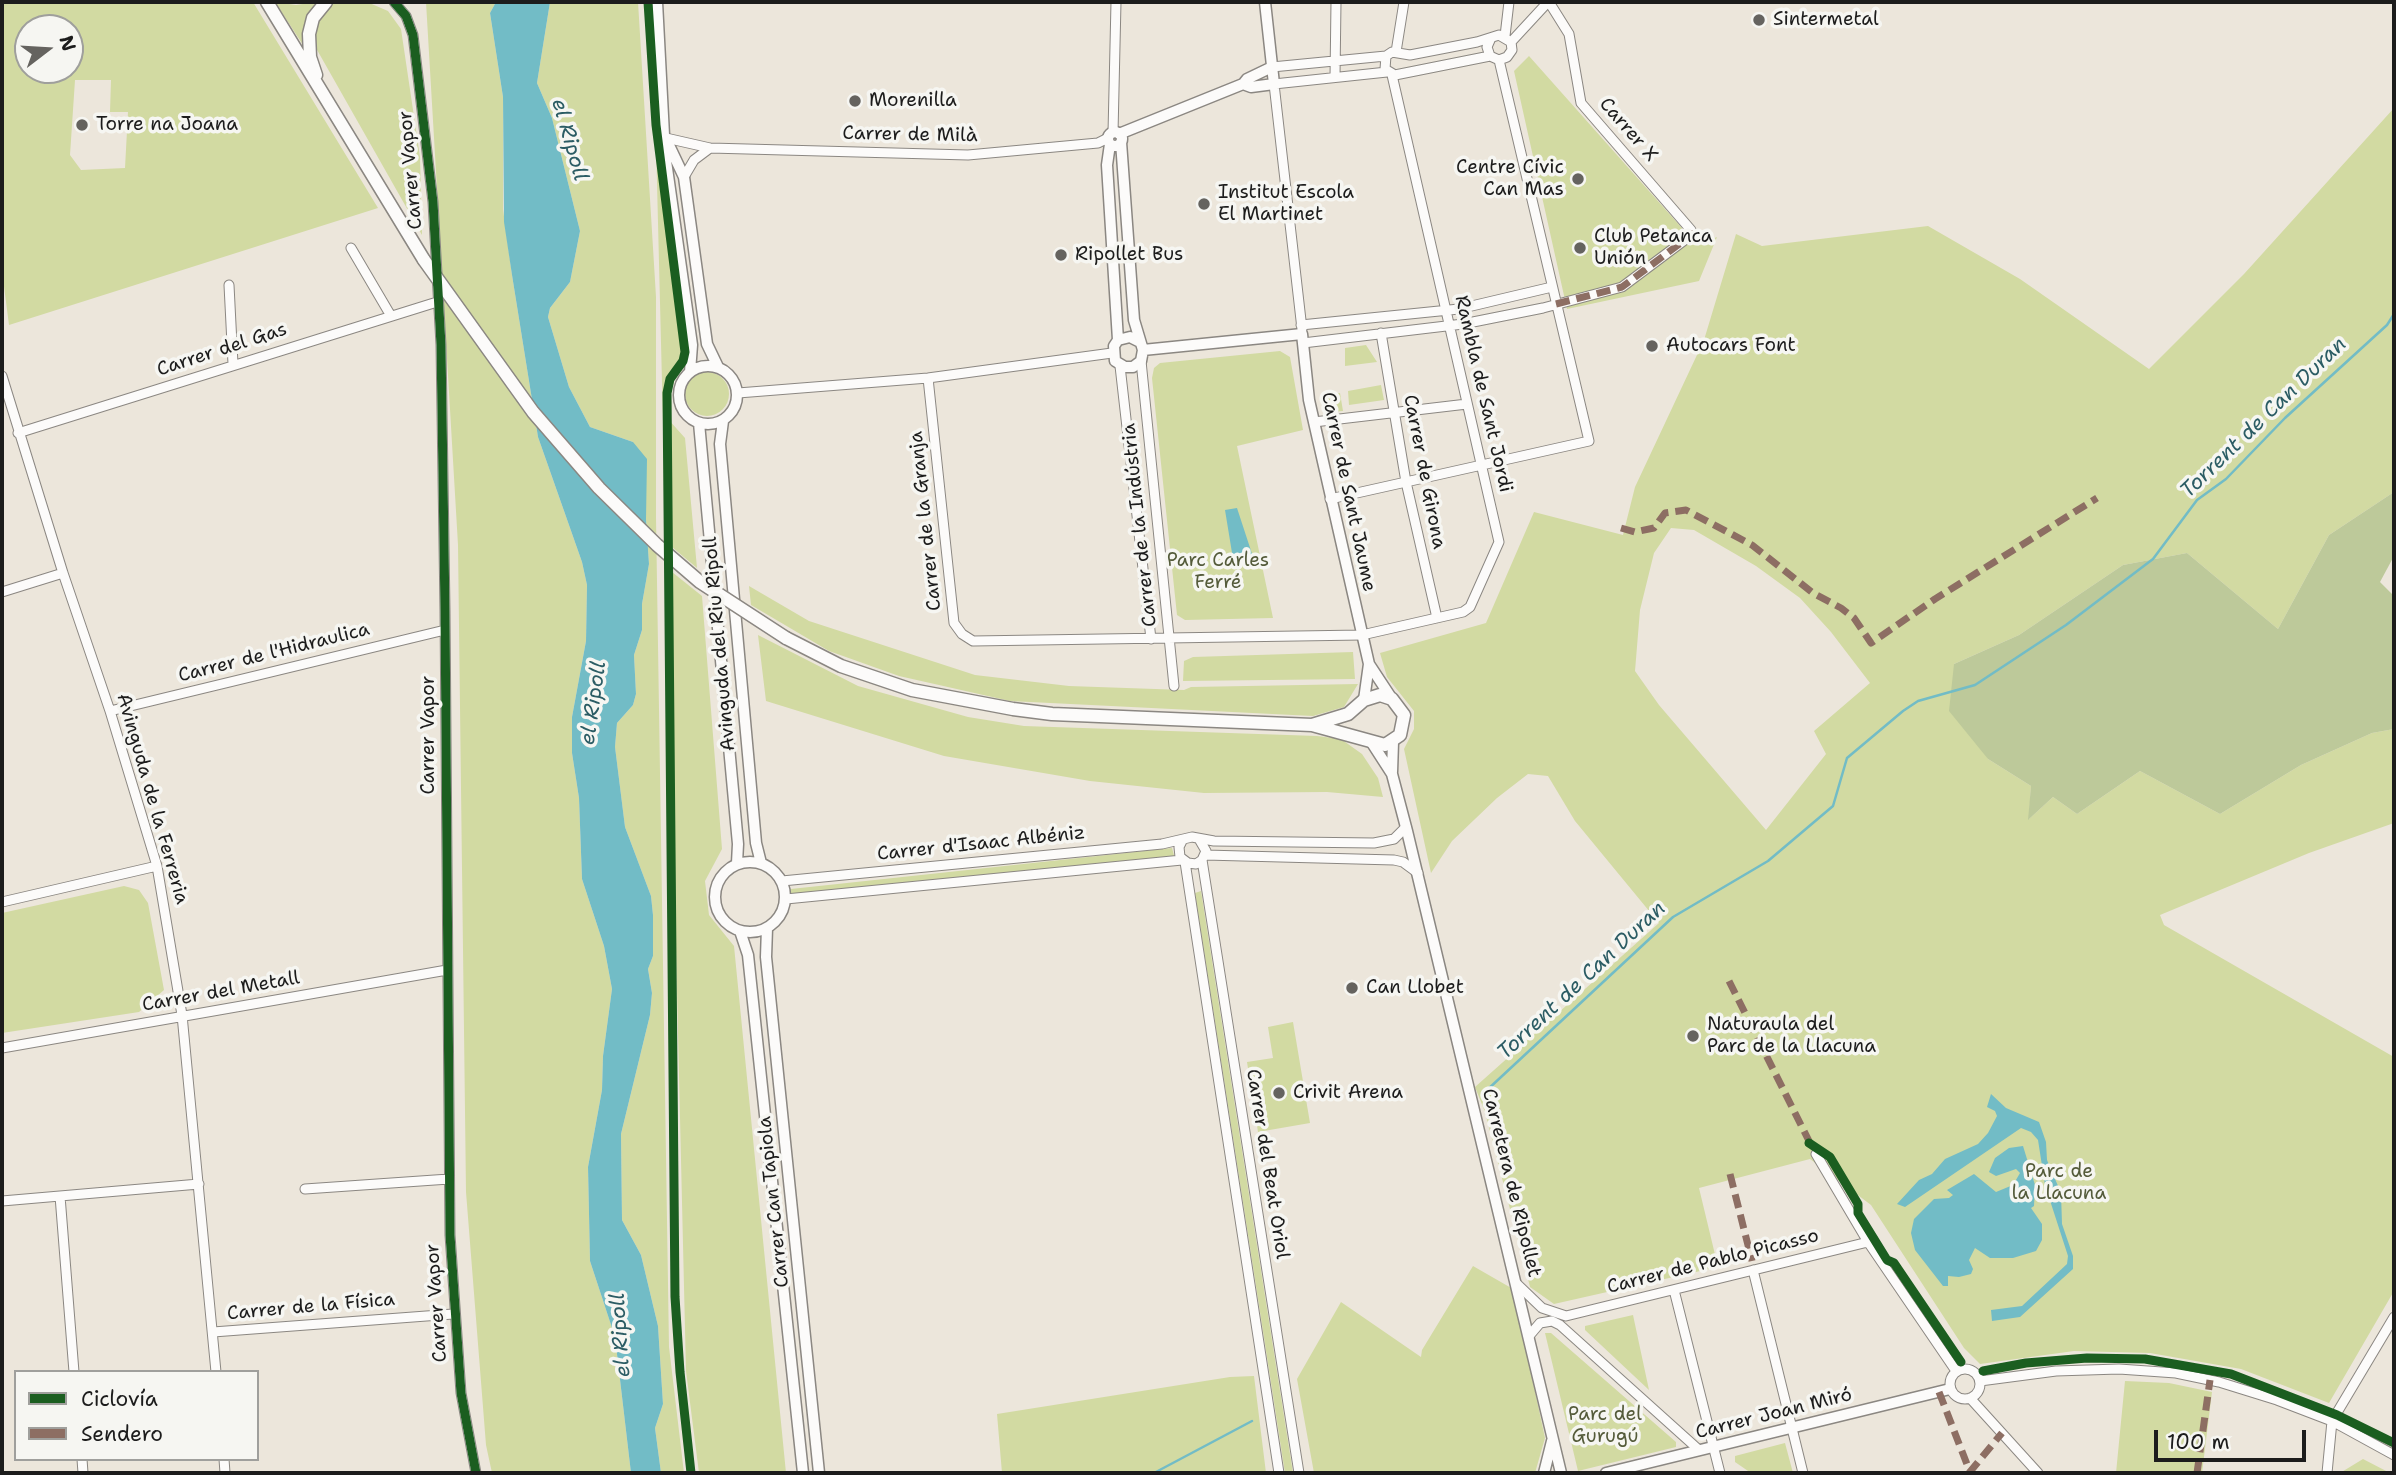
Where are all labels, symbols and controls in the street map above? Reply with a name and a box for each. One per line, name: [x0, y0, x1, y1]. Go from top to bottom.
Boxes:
place label: Sintermetal: [1773, 9, 1879, 31]
marker: Sintermetal: [1751, 12, 1767, 28]
north arrow: [14, 14, 84, 84]
text: N: [53, 32, 82, 54]
place label: Morenilla: [869, 90, 957, 112]
marker: Morenilla: [847, 93, 863, 109]
street label: Carrer X: [1594, 93, 1662, 167]
water label: el Ripoll: [545, 96, 593, 184]
street label: Carrer Vapor: [394, 110, 428, 230]
place label: Torre na Joana: [96, 114, 238, 136]
marker: Torre na Joana: [74, 117, 90, 133]
street label: Carrer de Milà: [842, 122, 978, 148]
place label: Centre Cívic Can Mas: [1456, 157, 1564, 201]
marker: Centre Cívic Can Mas: [1570, 171, 1586, 187]
place label: Institut Escola El Martinet: [1218, 182, 1354, 226]
marker: Institut Escola El Martinet: [1196, 196, 1212, 212]
place label: Club Petanca Unión: [1594, 226, 1713, 270]
marker: Club Petanca Unión: [1572, 240, 1588, 256]
place label: Ripollet Bus: [1075, 244, 1183, 266]
marker: Ripollet Bus: [1053, 247, 1069, 263]
street label: Rambla de Sant Jordi: [1449, 293, 1517, 495]
street label: Carrer del Gas: [154, 318, 290, 382]
water label: Torrent de Can Duran: [2176, 332, 2352, 504]
place label: Autocars Font: [1666, 335, 1796, 357]
marker: Autocars Font: [1644, 338, 1660, 354]
street label: Carrer de Sant Jaume: [1316, 390, 1380, 594]
street label: Carrer de Girona: [1398, 393, 1450, 551]
street label: Carrer de la Indústria: [1118, 422, 1162, 628]
street label: Carrer de la Granja: [905, 430, 947, 612]
street label: Avinguda del Riu Ripoll: [699, 536, 741, 752]
park label: Parc Carles Ferré: [1167, 550, 1269, 594]
street label: Carrer de l'Hidraulica: [176, 618, 372, 688]
water label: el Ripoll: [576, 660, 612, 746]
street label: Carrer Vapor: [418, 675, 440, 795]
street label: Avinguda de la Ferreria: [111, 691, 193, 907]
street label: Carrer d'Isaac Albéniz: [876, 822, 1086, 866]
water label: Torrent de Can Duran: [1493, 896, 1671, 1066]
street label: Carrer del Metall: [141, 967, 301, 1017]
place label: Can Llobet: [1366, 977, 1464, 999]
marker: Can Llobet: [1344, 980, 1360, 996]
place label: Naturaula del Parc de la Llacuna: [1707, 1014, 1876, 1058]
marker: Naturaula del Parc de la Llacuna: [1685, 1028, 1701, 1044]
street label: Carrer del Beat Oriol: [1241, 1067, 1293, 1261]
place label: Crivit Arena: [1293, 1082, 1403, 1104]
marker: Crivit Arena: [1271, 1085, 1287, 1101]
street label: Carretera de Ripollet: [1477, 1086, 1545, 1280]
street label: Carrer Can Tapiola: [754, 1115, 794, 1289]
park label: Parc de la Llacuna: [2012, 1161, 2106, 1205]
street label: Carrer de Pablo Picasso: [1605, 1225, 1821, 1299]
street label: Carrer Vapor: [421, 1243, 453, 1363]
street label: Carrer de la Física: [226, 1288, 396, 1326]
water label: el Ripoll: [605, 1292, 637, 1378]
legend: [14, 1370, 259, 1461]
street label: Carrer Joan Miró: [1693, 1384, 1855, 1444]
text: Ciclovía: [81, 1385, 158, 1413]
park label: Parc del Gurugú: [1568, 1404, 1642, 1448]
scale bar: [2158, 1416, 2310, 1460]
text: Sendero: [81, 1420, 163, 1448]
text: 100 m: [2167, 1428, 2230, 1456]

